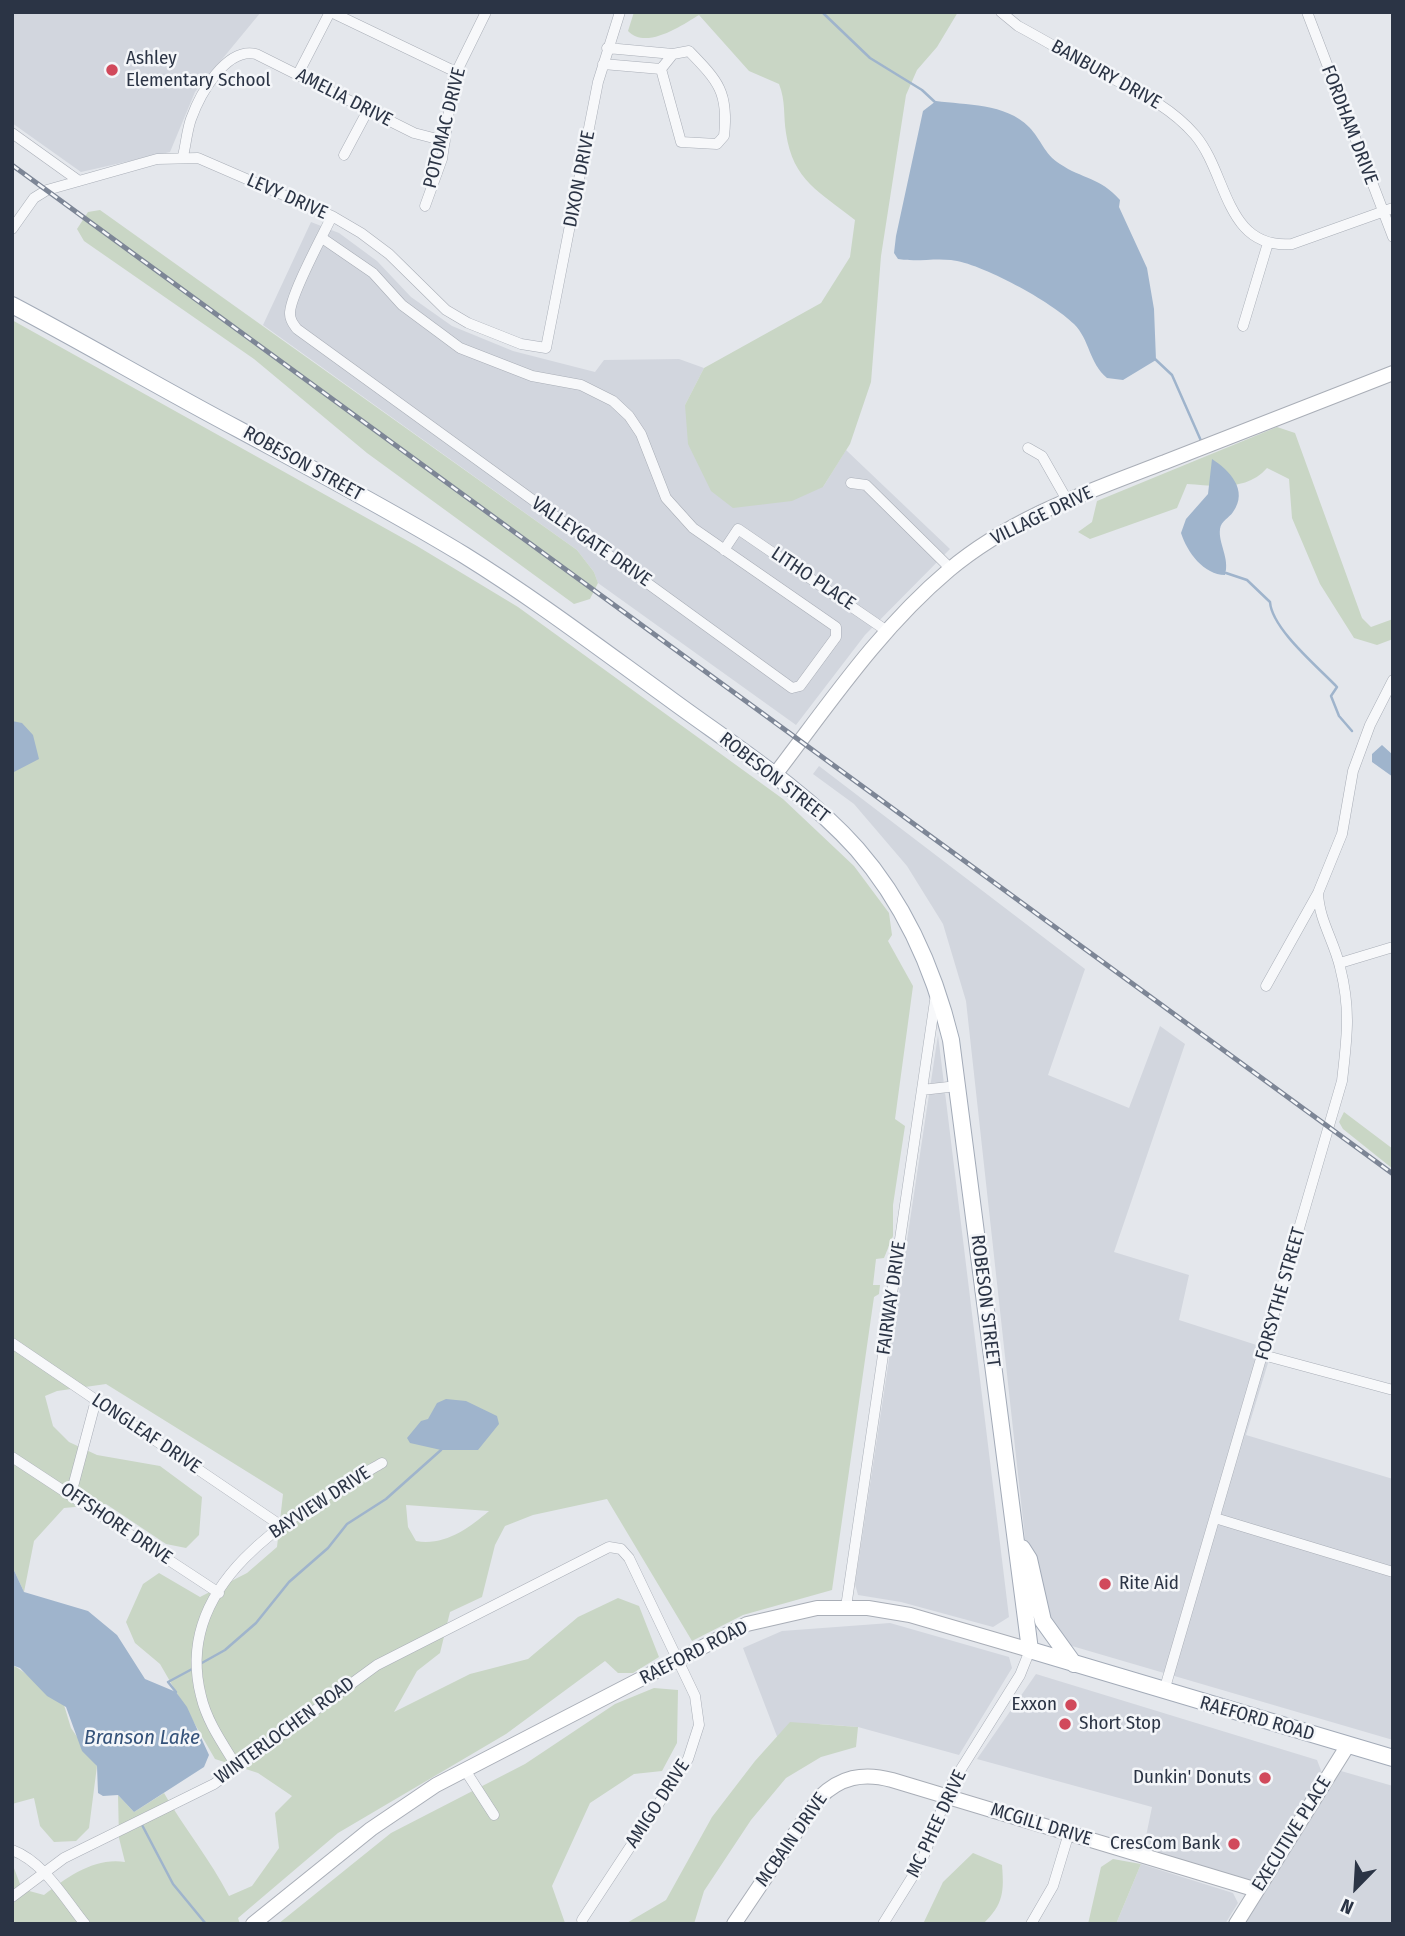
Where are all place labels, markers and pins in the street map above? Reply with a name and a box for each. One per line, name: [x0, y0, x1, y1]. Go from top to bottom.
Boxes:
place label: Ashley Elementary School: [126, 48, 271, 92]
marker: Ashley Elementary School: [104, 62, 120, 78]
place label: Rite Aid: [1119, 1573, 1179, 1595]
marker: Rite Aid: [1097, 1576, 1113, 1592]
place label: Exxon: [1012, 1694, 1057, 1716]
marker: Exxon: [1063, 1697, 1079, 1713]
place label: Short Stop: [1079, 1713, 1161, 1735]
marker: Short Stop: [1057, 1716, 1073, 1732]
place label: Dunkin' Donuts: [1133, 1767, 1251, 1789]
marker: Dunkin' Donuts: [1257, 1770, 1273, 1786]
place label: CresCom Bank: [1110, 1833, 1220, 1855]
marker: CresCom Bank: [1226, 1836, 1242, 1852]

